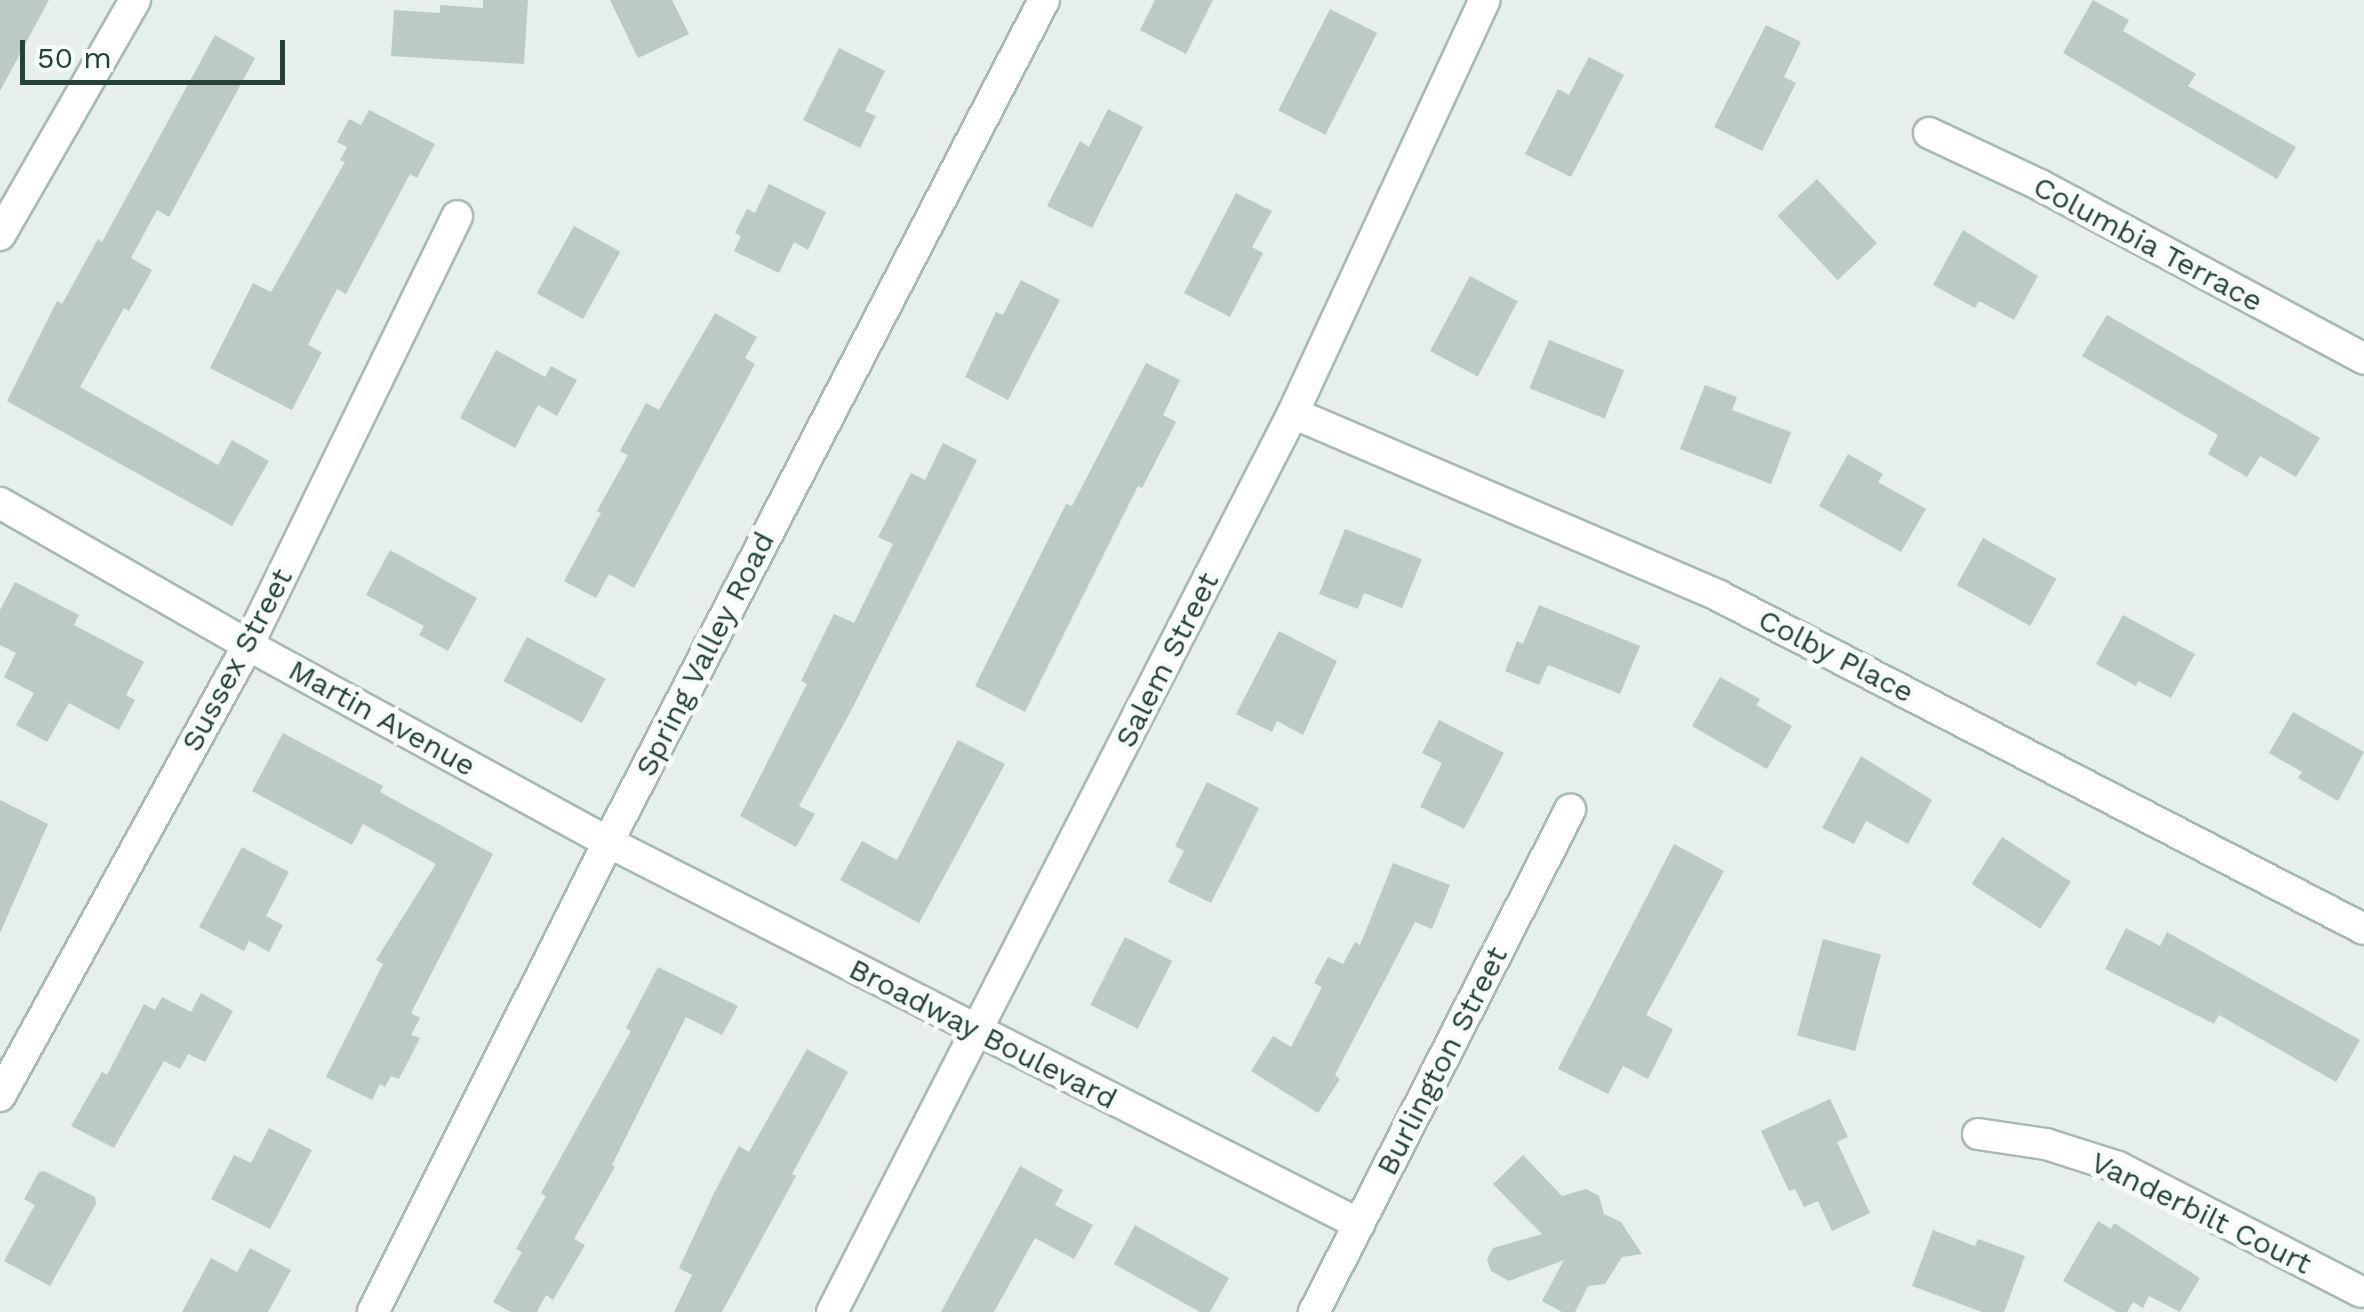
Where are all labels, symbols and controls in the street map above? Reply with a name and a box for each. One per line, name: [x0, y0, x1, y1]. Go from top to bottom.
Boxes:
scale bar: [25, 20, 290, 82]
text: 50 m: [37, 40, 112, 75]
street label: Columbia Terrace: [2026, 168, 2270, 320]
street label: Spring Valley Road: [627, 525, 783, 783]
street label: Sussex Street: [174, 562, 300, 758]
street label: Salem Street: [1107, 567, 1227, 753]
street label: Colby Place: [1752, 601, 1920, 711]
street label: Martin Avenue: [282, 652, 482, 784]
street label: Burlington Street: [1369, 941, 1515, 1181]
street label: Broadway Boulevard: [843, 951, 1123, 1117]
street label: Vanderbilt Court: [2085, 1144, 2317, 1282]

